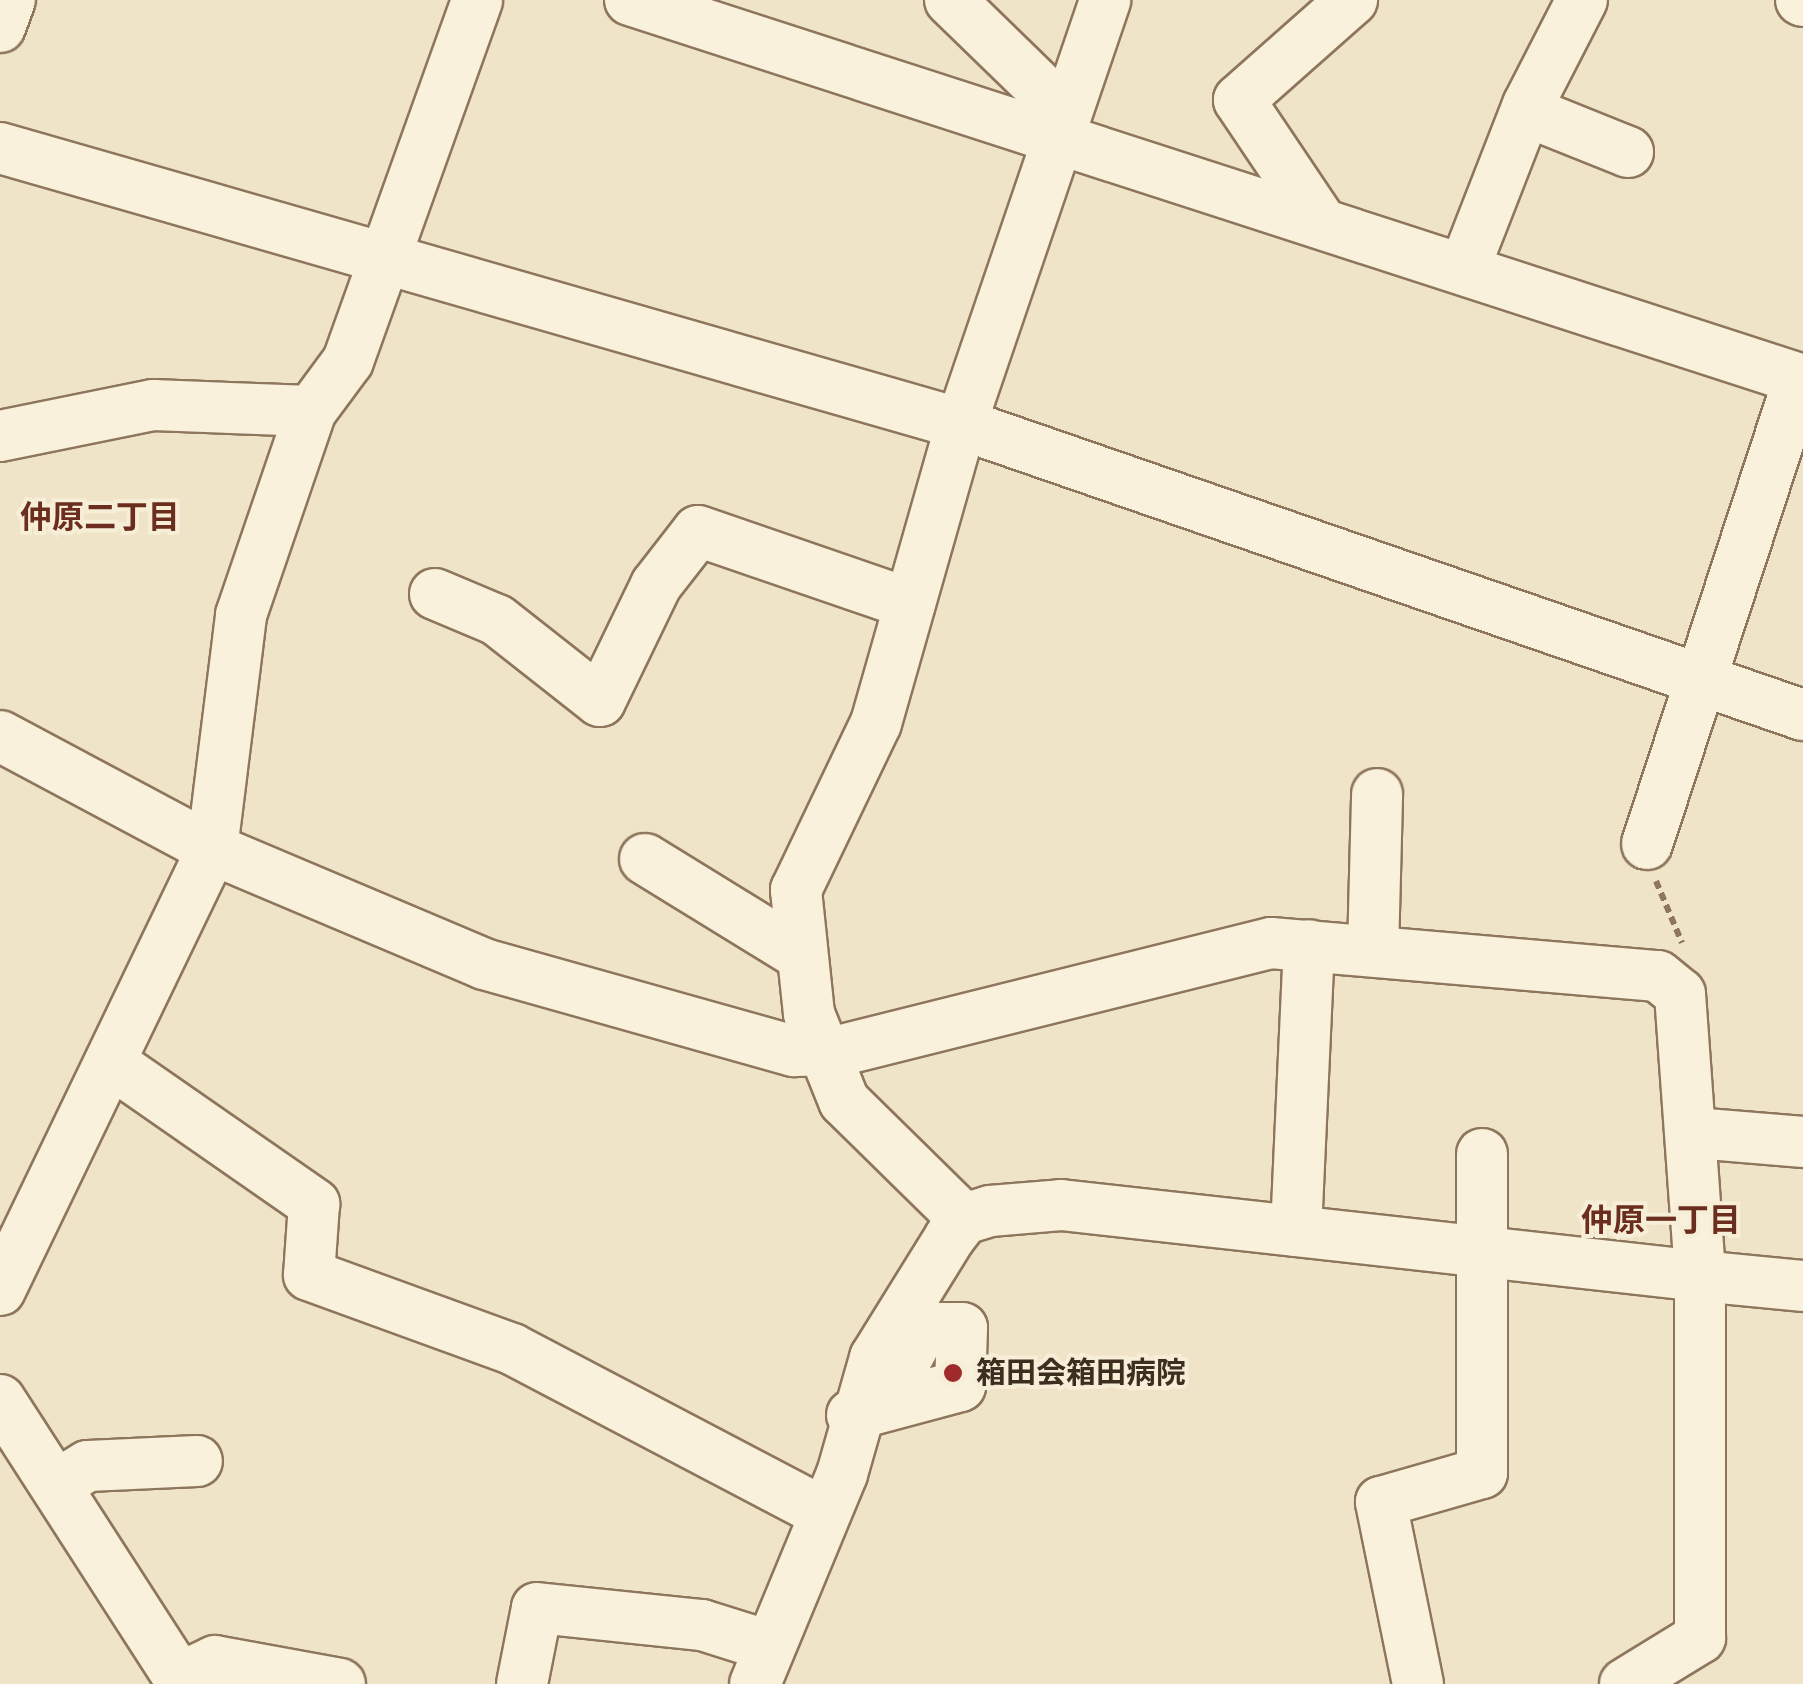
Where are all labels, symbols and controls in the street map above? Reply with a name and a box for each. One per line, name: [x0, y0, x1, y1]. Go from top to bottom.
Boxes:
district label: 仲原二丁目: [20, 498, 180, 536]
district label: 仲原一丁目: [1581, 1201, 1741, 1239]
place label: 箱田会箱田病院: [976, 1355, 1186, 1391]
marker: 箱田会箱田病院: [940, 1360, 966, 1386]

